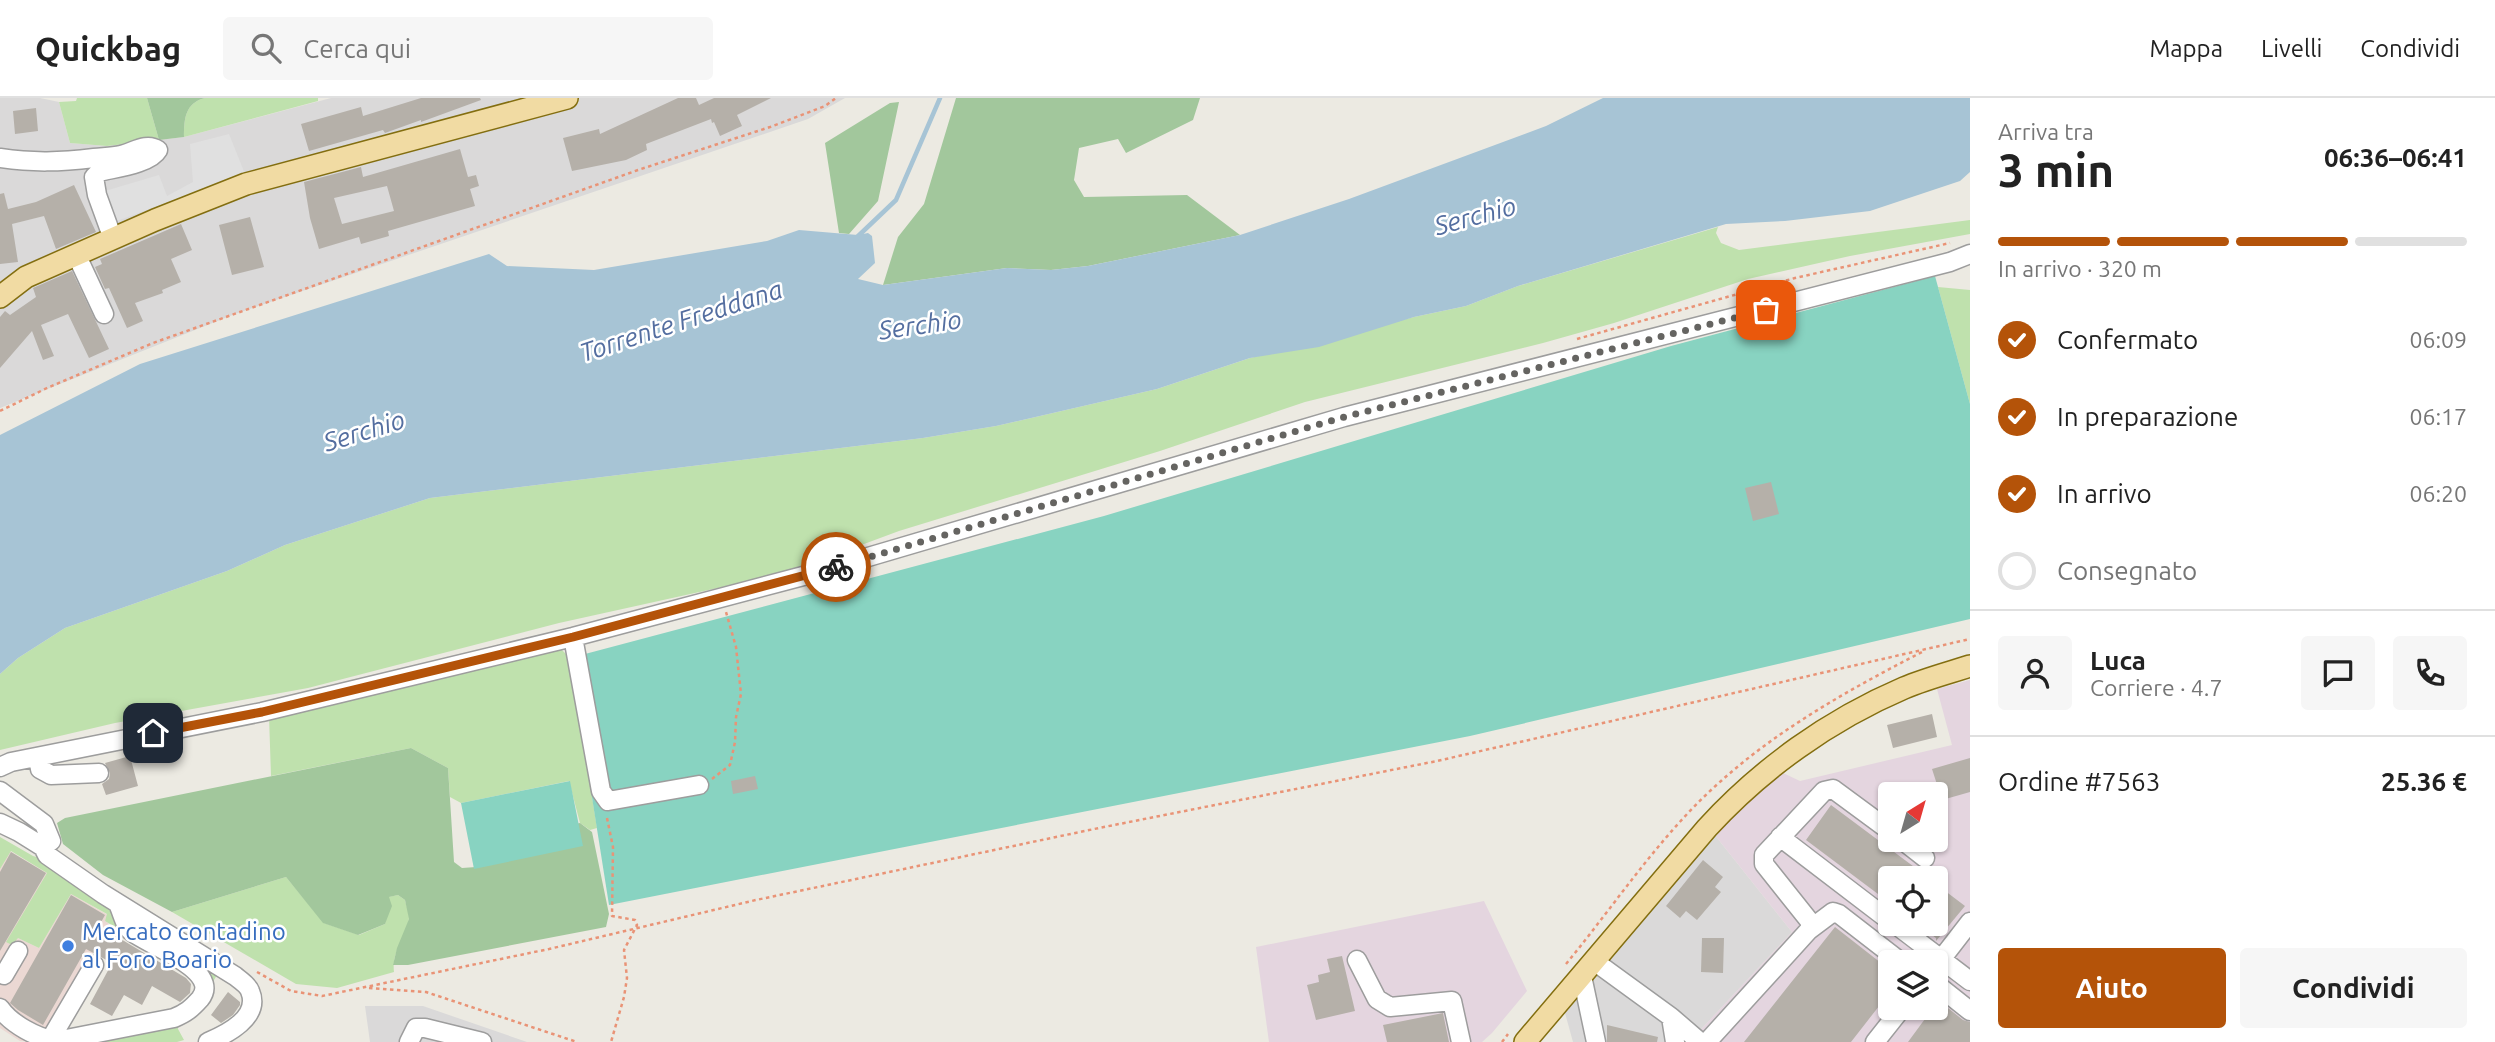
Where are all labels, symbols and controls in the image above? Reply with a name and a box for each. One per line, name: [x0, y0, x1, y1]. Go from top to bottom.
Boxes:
search box: [223, 17, 713, 80]
icon: search: [247, 29, 285, 67]
text: Quickbag: [35, 30, 181, 67]
text: Cerca qui: [303, 34, 411, 63]
text: Mappa: [2149, 35, 2223, 62]
text: Livelli: [2261, 35, 2322, 62]
text: Condividi: [2360, 35, 2460, 62]
text: Arriva tra: [1998, 119, 2094, 144]
text: 06:36–06:41: [2324, 143, 2467, 172]
text: 3 min: [1998, 144, 2114, 196]
water label: Serchio: [1430, 191, 1519, 241]
text: In arrivo · 320 m: [1998, 256, 2162, 281]
water label: Torrente Freddana: [576, 274, 786, 367]
pin: [1736, 280, 1796, 340]
icon: bag: [1747, 291, 1785, 329]
water label: Serchio: [876, 304, 963, 345]
icon: check: [1998, 321, 2036, 359]
text: Confermato: [2057, 325, 2198, 354]
text: 06:09: [2409, 327, 2467, 352]
icon: check: [1998, 398, 2036, 436]
text: In preparazione: [2057, 402, 2238, 431]
water label: Serchio: [319, 404, 408, 457]
text: 06:17: [2409, 404, 2467, 429]
icon: check: [1998, 475, 2036, 513]
text: In arrivo: [2057, 479, 2152, 508]
text: 06:20: [2409, 481, 2467, 506]
courier: [801, 532, 871, 602]
icon: bike: [817, 548, 855, 586]
text: Consegnato: [2057, 556, 2197, 585]
button: person: [1998, 636, 2072, 710]
button: chat: [2301, 636, 2375, 710]
button: phone: [2393, 636, 2467, 710]
text: Luca: [2090, 646, 2146, 675]
text: Corriere · 4.7: [2090, 675, 2222, 700]
pin: [123, 703, 183, 763]
icon: home: [134, 714, 172, 752]
text: Ordine #7563: [1998, 767, 2160, 796]
text: 25.36 €: [2381, 767, 2467, 796]
north arrow: [1878, 782, 1948, 852]
map controls: [1878, 782, 1948, 1020]
button: locate: [1878, 866, 1948, 936]
place label: Mercato contadino al Foro Boario: [82, 918, 286, 973]
marker: Mercato contadino al Foro Boario: [60, 938, 76, 954]
button: Aiuto: [1998, 948, 2226, 1028]
button: Condividi: [2240, 948, 2467, 1028]
button: layers: [1878, 950, 1948, 1020]

